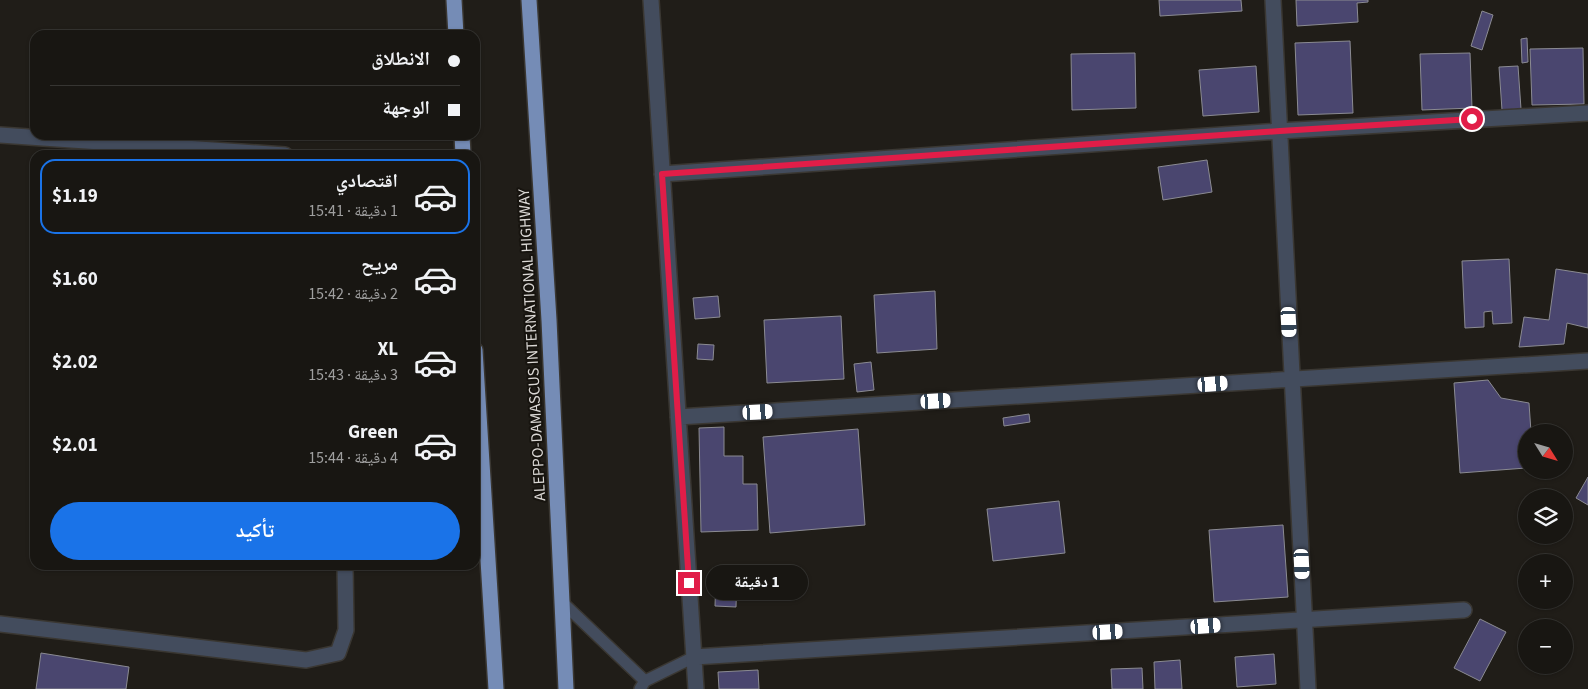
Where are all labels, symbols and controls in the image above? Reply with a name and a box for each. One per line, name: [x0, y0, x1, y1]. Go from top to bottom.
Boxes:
text: الانطلاق: [371, 46, 430, 73]
text: الوجهة: [382, 95, 430, 122]
route start: [1461, 108, 1483, 130]
text: اقتصادي: [336, 168, 398, 195]
icon: car: [413, 174, 458, 219]
text: $1.19: [52, 183, 98, 210]
street label: ALEPPO-DAMASCUS INTERNATIONAL HIGHWAY: [513, 188, 551, 502]
text: 1 دقيقة · 15:41: [308, 200, 398, 222]
text: مريح: [361, 251, 398, 278]
icon: car: [413, 257, 458, 302]
text: $1.60: [52, 266, 98, 293]
text: 2 دقيقة · 15:42: [308, 283, 398, 305]
car: [1280, 307, 1297, 337]
text: XL: [377, 336, 398, 363]
icon: car: [413, 340, 458, 385]
text: $2.02: [52, 349, 98, 376]
text: 3 دقيقة · 15:43: [308, 364, 398, 386]
car: [1197, 375, 1228, 393]
car: [920, 393, 951, 409]
car: [742, 404, 773, 420]
text: Green: [348, 419, 398, 446]
icon: car: [413, 423, 458, 468]
north arrow: [1518, 424, 1572, 479]
map controls: [1518, 424, 1573, 674]
text: $2.01: [52, 432, 98, 459]
text: 4 دقيقة · 15:44: [308, 447, 398, 469]
button: layers: [1518, 489, 1573, 544]
button: تأكيد: [50, 502, 460, 560]
car: [1293, 549, 1310, 579]
button: +: [1518, 554, 1573, 609]
callout: 1 دقيقة: [706, 566, 809, 600]
text: 1 دقيقة: [734, 571, 780, 593]
route end: [678, 572, 700, 594]
car: [1190, 617, 1221, 635]
button: −: [1518, 619, 1573, 674]
car: [1092, 624, 1123, 640]

